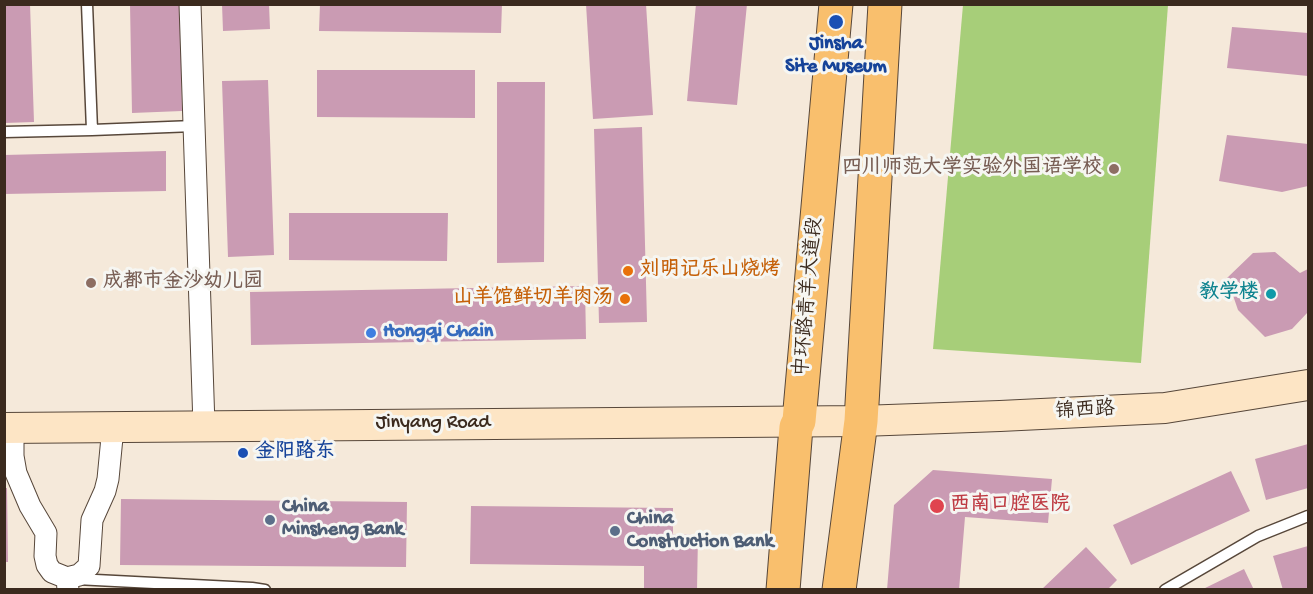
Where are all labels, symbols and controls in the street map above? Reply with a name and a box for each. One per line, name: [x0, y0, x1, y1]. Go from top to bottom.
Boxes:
marker: Jinsha Site Museum: [827, 13, 845, 31]
place label: Jinsha Site Museum: [785, 33, 887, 80]
place label: 四川师范大学实验外国语学校: [842, 157, 1102, 181]
marker: 四川师范大学实验外国语学校: [1107, 162, 1121, 176]
street label: 中环路青羊大道段: [791, 216, 829, 378]
place label: 刘明记乐山烧烤: [640, 259, 780, 283]
marker: 刘明记乐山烧烤: [621, 264, 635, 278]
place label: 成都市金沙幼儿园: [103, 271, 263, 295]
marker: 成都市金沙幼儿园: [84, 276, 98, 290]
place label: 教学楼: [1199, 282, 1259, 306]
place label: 山羊馆鲜切羊肉汤: [453, 287, 613, 311]
marker: 教学楼: [1264, 287, 1278, 301]
marker: 山羊馆鲜切羊肉汤: [618, 292, 632, 306]
place label: Hongqi Chain: [383, 321, 493, 345]
marker: Hongqi Chain: [364, 326, 378, 340]
street label: 锦西路: [1054, 398, 1116, 426]
street label: Jinyang Road: [376, 412, 490, 436]
place label: 金阳路东: [255, 441, 335, 465]
marker: 金阳路东: [236, 446, 250, 460]
place label: 西南口腔医院: [950, 494, 1070, 518]
place label: China Minsheng Bank: [282, 496, 404, 543]
marker: 西南口腔医院: [928, 497, 946, 515]
place label: China Construction Bank: [627, 508, 773, 555]
marker: China Minsheng Bank: [263, 513, 277, 527]
marker: China Construction Bank: [608, 524, 622, 538]

